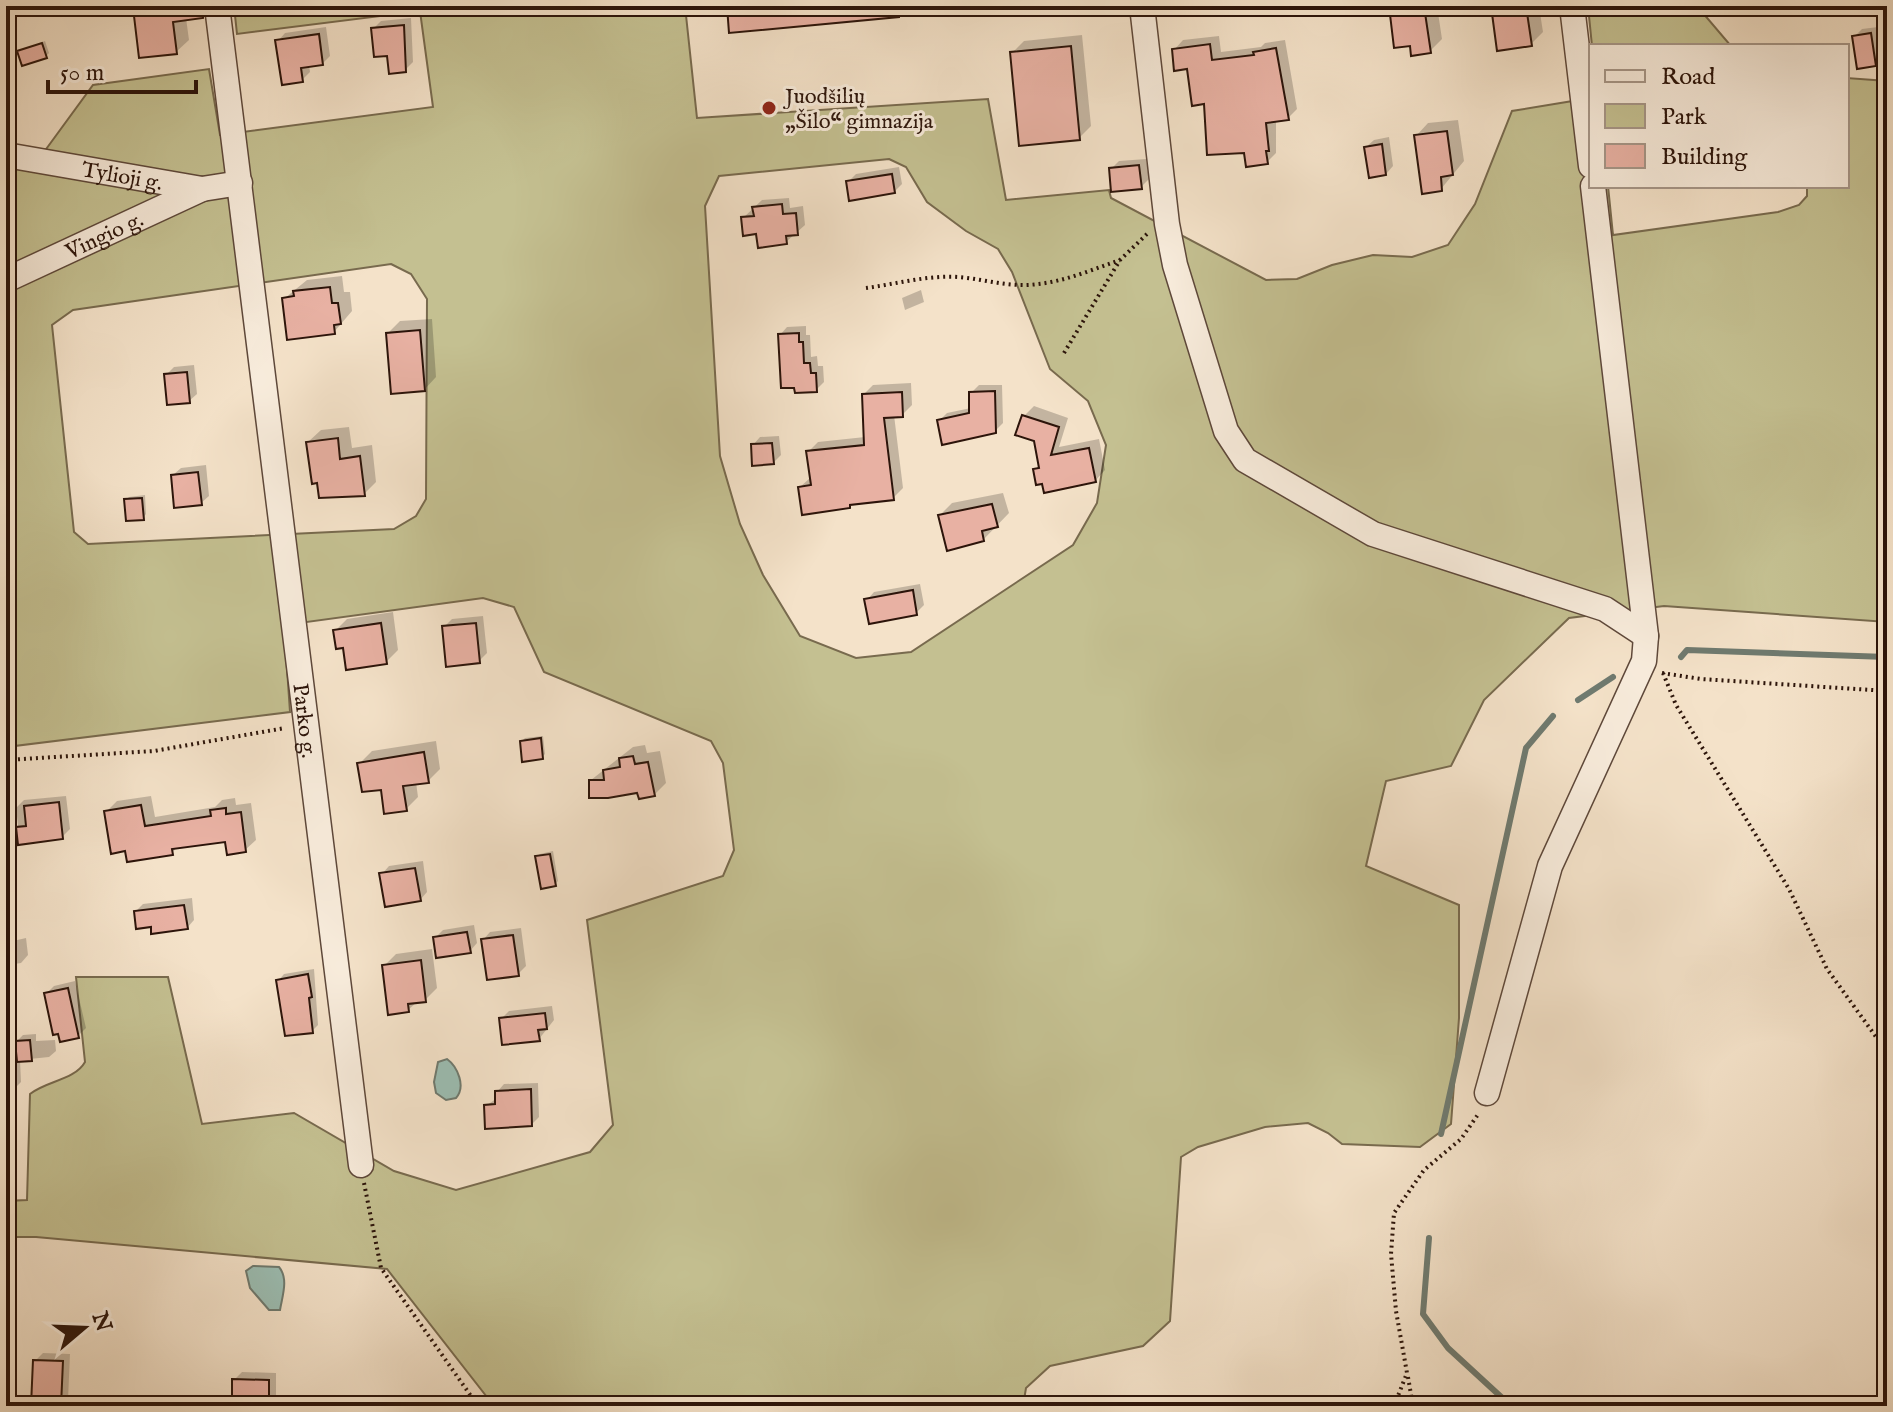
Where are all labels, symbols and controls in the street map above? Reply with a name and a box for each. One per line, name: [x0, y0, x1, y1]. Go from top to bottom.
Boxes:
scale bar: [48, 44, 196, 94]
legend: [1589, 44, 1849, 188]
text: 50 m: [60, 58, 104, 89]
text: Road: [1661, 62, 1715, 93]
place label: Juodšilių „Šilo“ gimnazija: [782, 83, 934, 136]
marker: Juodšilių „Šilo“ gimnazija: [760, 99, 778, 117]
text: Park: [1661, 102, 1707, 133]
text: Building: [1661, 142, 1748, 173]
street label: Tylioji g.: [79, 156, 165, 198]
street label: Vingio g.: [60, 206, 148, 267]
street label: Parko g.: [285, 682, 322, 760]
north arrow: [44, 1288, 124, 1368]
text: N: [84, 1308, 117, 1336]

